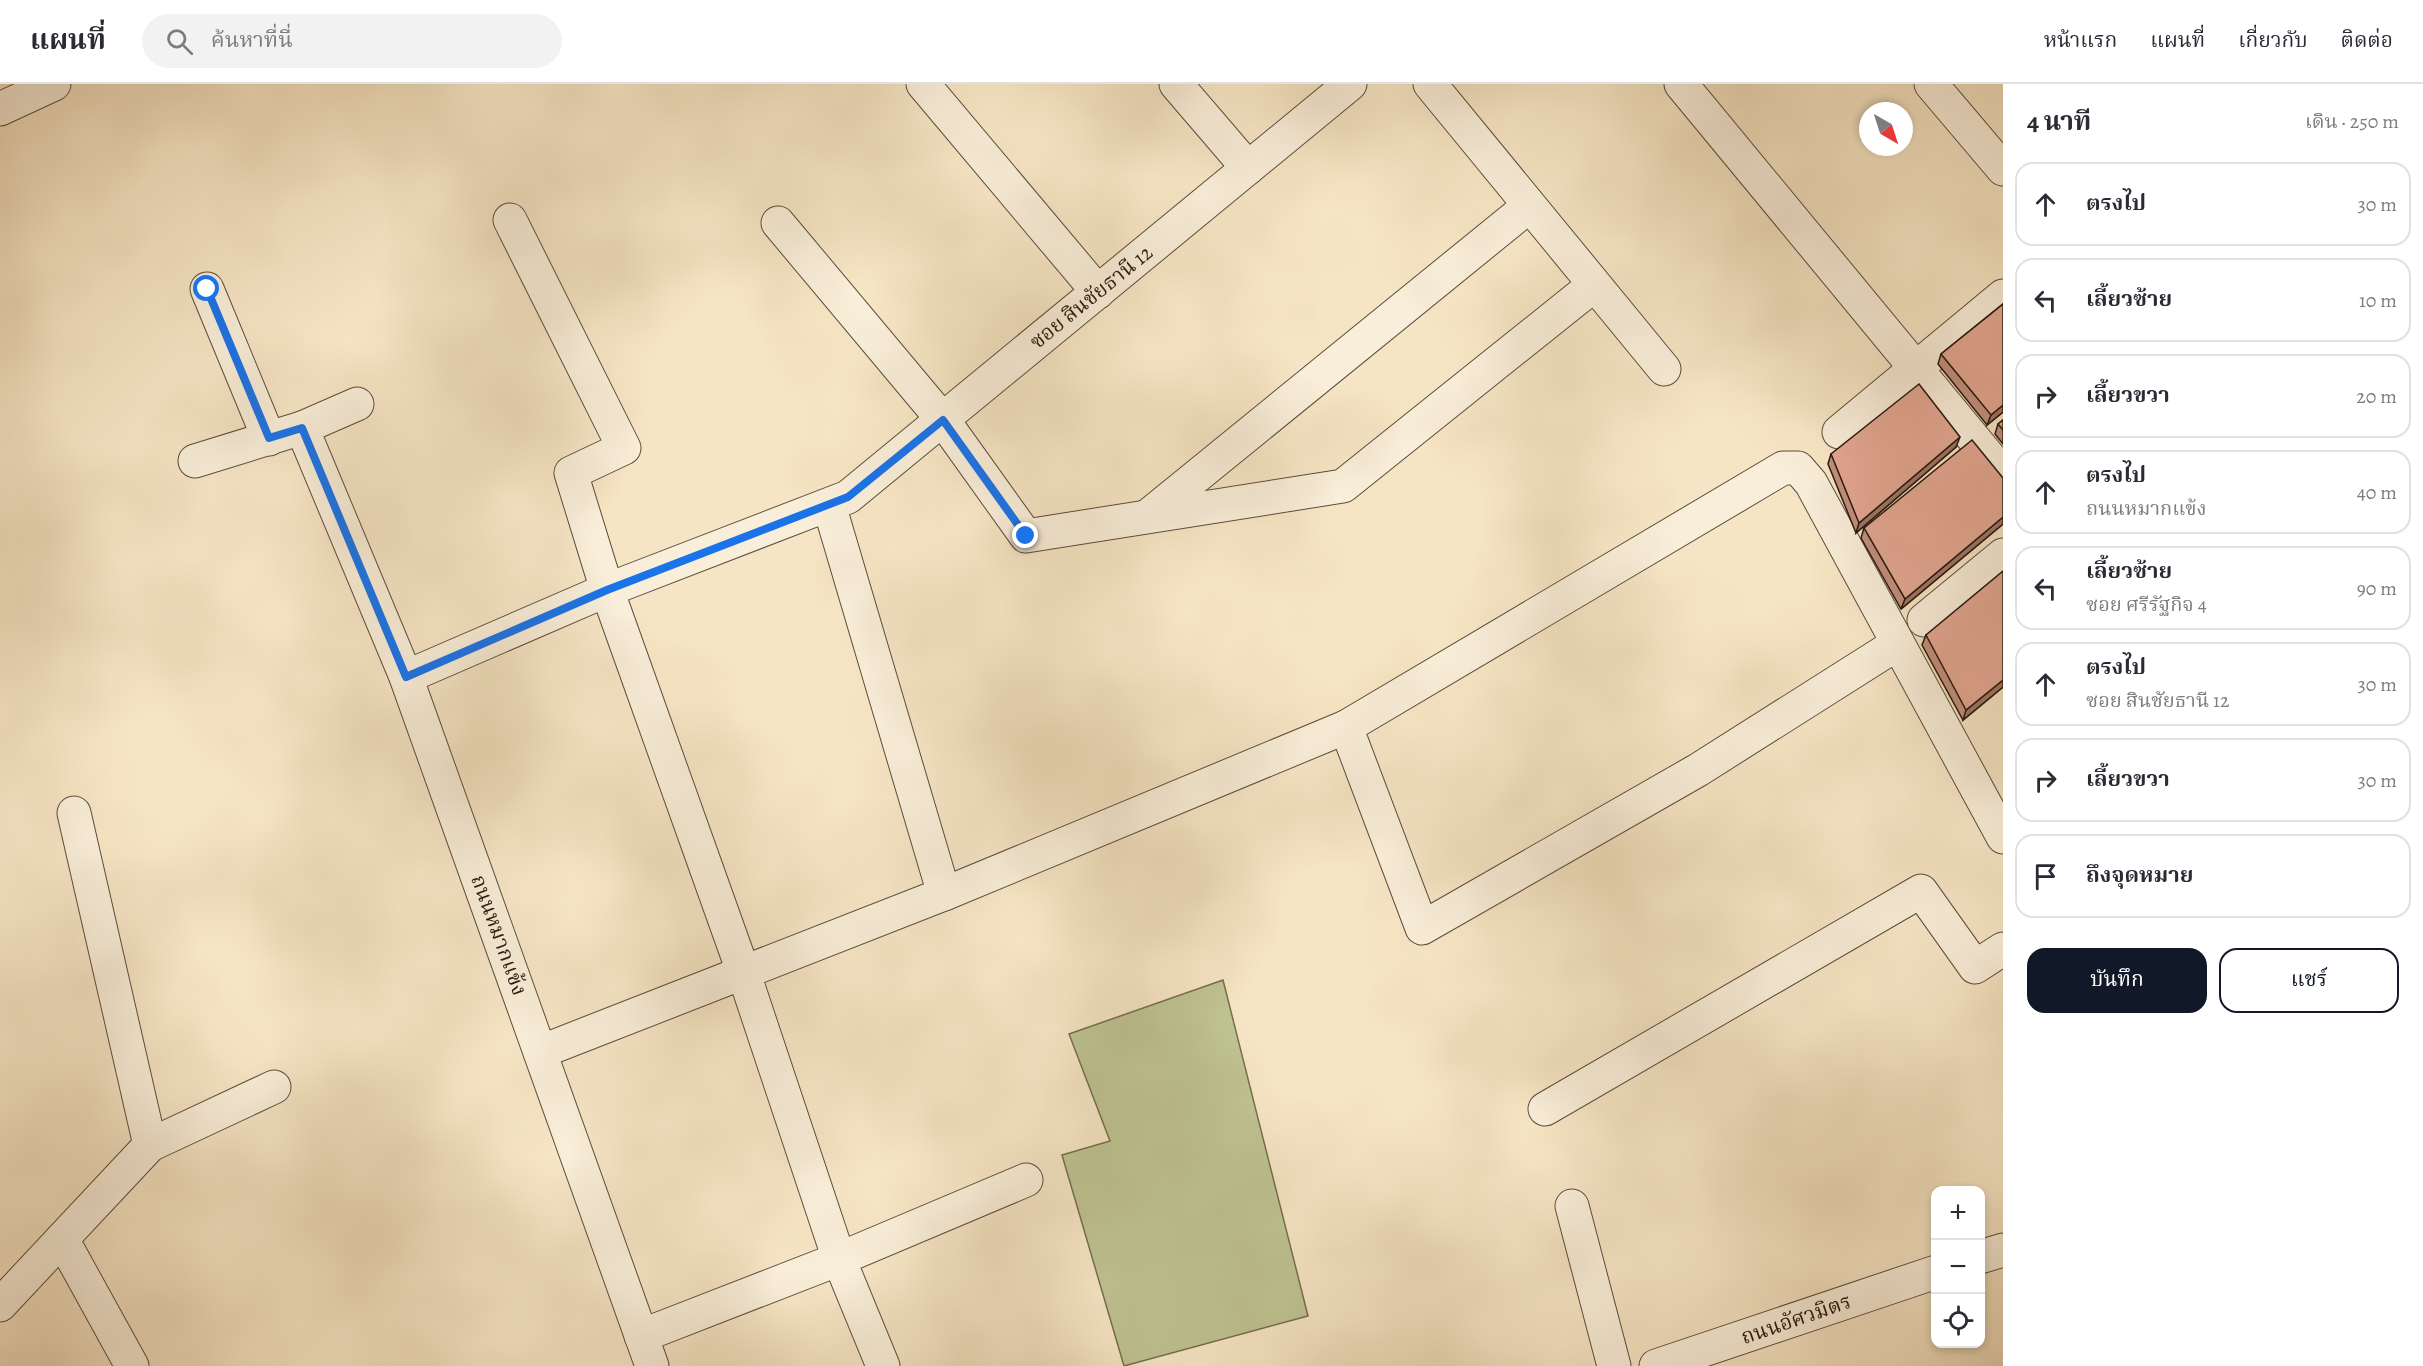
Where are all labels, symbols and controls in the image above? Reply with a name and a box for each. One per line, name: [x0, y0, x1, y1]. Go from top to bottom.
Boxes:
search box: [142, 14, 562, 68]
text: แผนที่: [30, 21, 106, 59]
icon: search: [163, 25, 196, 58]
text: ค้นหาที่นี่: [211, 25, 293, 55]
text: หน้าแรก: [2044, 26, 2117, 54]
text: แผนที่: [2150, 26, 2205, 54]
text: เกี่ยวกับ: [2238, 26, 2308, 54]
text: ติดต่อ: [2341, 26, 2393, 54]
north arrow: [1859, 102, 1913, 156]
text: 4 นาที: [2027, 104, 2091, 139]
text: เดิน · 250 m: [2305, 108, 2399, 135]
icon: ahead: [2029, 188, 2062, 221]
text: ตรงไป: [2086, 188, 2146, 218]
text: 30 m: [2357, 191, 2397, 218]
street label: ซอย สินชัยธานี 12: [1024, 239, 1158, 355]
route start: [193, 275, 219, 301]
icon: left: [2029, 284, 2062, 317]
text: เลี้ยวซ้าย: [2086, 284, 2172, 314]
text: 10 m: [2359, 287, 2397, 314]
icon: right: [2029, 380, 2062, 413]
text: เลี้ยวขวา: [2086, 380, 2170, 410]
text: 20 m: [2356, 383, 2397, 410]
text: ตรงไป: [2086, 460, 2146, 490]
icon: ahead: [2029, 476, 2062, 509]
text: 40 m: [2357, 479, 2397, 506]
text: ถนนหมากแข้ง: [2086, 495, 2207, 522]
route end: [1012, 522, 1038, 548]
text: เลี้ยวซ้าย: [2086, 556, 2172, 586]
icon: left: [2029, 572, 2062, 605]
text: 90 m: [2357, 575, 2397, 602]
text: ซอย ศรีรัฐกิจ 4: [2086, 591, 2207, 618]
text: ตรงไป: [2086, 652, 2146, 682]
icon: ahead: [2029, 668, 2062, 701]
text: 30 m: [2357, 671, 2397, 698]
text: ซอย สินชัยธานี 12: [2086, 687, 2229, 714]
icon: right: [2029, 764, 2062, 797]
text: เลี้ยวขวา: [2086, 764, 2170, 794]
text: 30 m: [2357, 767, 2397, 794]
icon: arrive: [2029, 860, 2062, 893]
text: ถึงจุดหมาย: [2086, 860, 2193, 890]
street label: ถนนหมากแข้ง: [464, 871, 534, 999]
button: บันทึก: [2027, 948, 2207, 1013]
button: แชร์: [2219, 948, 2399, 1013]
map controls: [1931, 1186, 1985, 1348]
button: +: [1931, 1186, 1985, 1240]
button: −: [1931, 1240, 1985, 1294]
street label: ถนนอัศวมิตร: [1737, 1287, 1855, 1351]
button: locate: [1931, 1294, 1985, 1348]

